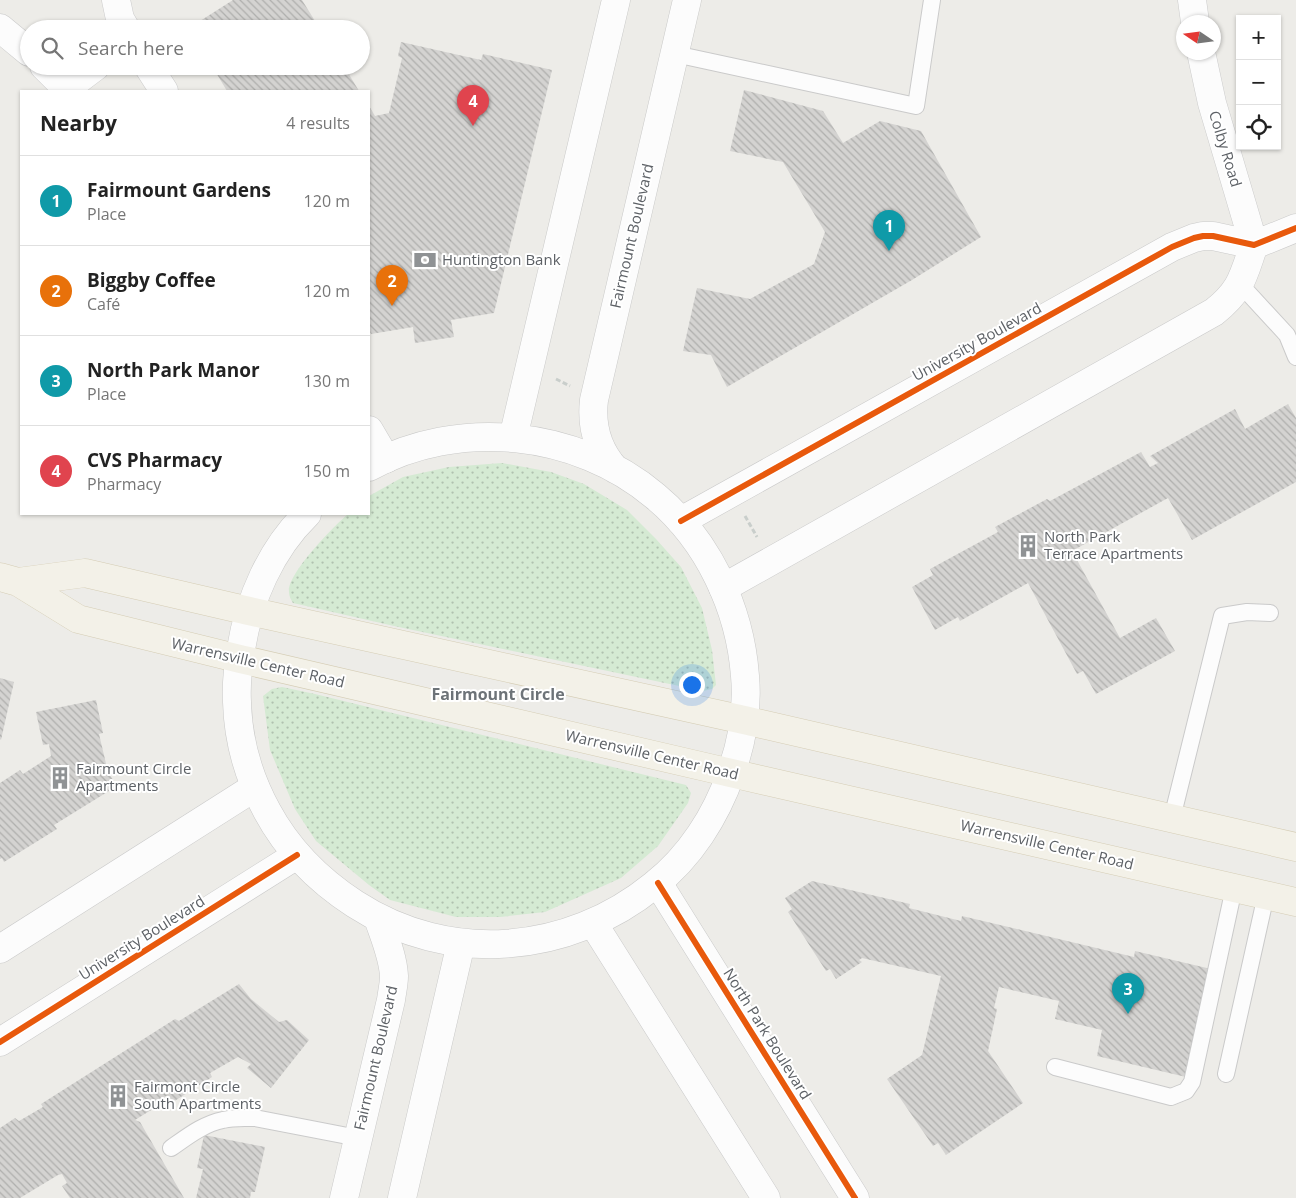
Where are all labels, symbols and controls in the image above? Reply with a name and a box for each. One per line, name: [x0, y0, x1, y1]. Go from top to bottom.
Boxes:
north arrow: [1176, 15, 1221, 60]
map controls: [1236, 15, 1281, 150]
button: +: [1236, 15, 1281, 60]
search box: [20, 20, 370, 75]
icon: search: [38, 34, 66, 62]
text: Search here: [78, 35, 184, 61]
button: −: [1236, 60, 1281, 105]
pin: 4: [457, 85, 489, 126]
button: locate: [1236, 105, 1281, 150]
street label: Colby Road: [1205, 108, 1247, 189]
text: Nearby: [40, 109, 117, 137]
text: 4 results: [286, 112, 350, 134]
street label: Fairmount Boulevard: [605, 162, 657, 310]
text: Fairmount Gardens: [87, 177, 271, 203]
text: 1: [51, 190, 61, 212]
text: 120 m: [304, 190, 350, 212]
text: Place: [87, 203, 126, 225]
pin: 1: [873, 210, 905, 251]
bank icon: Huntington Bank: [412, 247, 438, 273]
place label: Huntington Bank: [442, 249, 561, 269]
pin: 2: [376, 265, 408, 306]
text: Biggby Coffee: [87, 267, 216, 293]
text: 2: [51, 280, 61, 302]
text: 120 m: [304, 280, 350, 302]
text: Café: [87, 293, 120, 315]
street label: University Boulevard: [908, 297, 1045, 385]
text: North Park Manor: [87, 357, 260, 383]
text: 3: [51, 370, 61, 392]
text: 130 m: [304, 370, 350, 392]
text: Place: [87, 383, 126, 405]
text: CVS Pharmacy: [87, 447, 222, 473]
text: 4: [51, 460, 61, 482]
text: 150 m: [304, 460, 350, 482]
text: Pharmacy: [87, 473, 161, 495]
place label: North Park Terrace Apartments: [1044, 526, 1183, 563]
building icon: North Park Terrace Apartments: [1015, 533, 1041, 559]
street label: Warrensville Center Road: [170, 632, 347, 692]
your location: [679, 672, 705, 698]
district label: Fairmount Circle: [431, 683, 565, 705]
street label: Warrensville Center Road: [564, 724, 741, 784]
place label: Fairmount Circle Apartments: [76, 758, 191, 795]
building icon: Fairmount Circle Apartments: [47, 765, 73, 791]
street label: Warrensville Center Road: [959, 814, 1136, 874]
street label: University Boulevard: [75, 890, 208, 984]
street label: North Park Boulevard: [719, 964, 816, 1103]
pin: 3: [1112, 973, 1144, 1014]
street label: Fairmount Boulevard: [349, 984, 401, 1132]
place label: Fairmont Circle South Apartments: [134, 1076, 261, 1113]
building icon: Fairmont Circle South Apartments: [105, 1083, 131, 1109]

